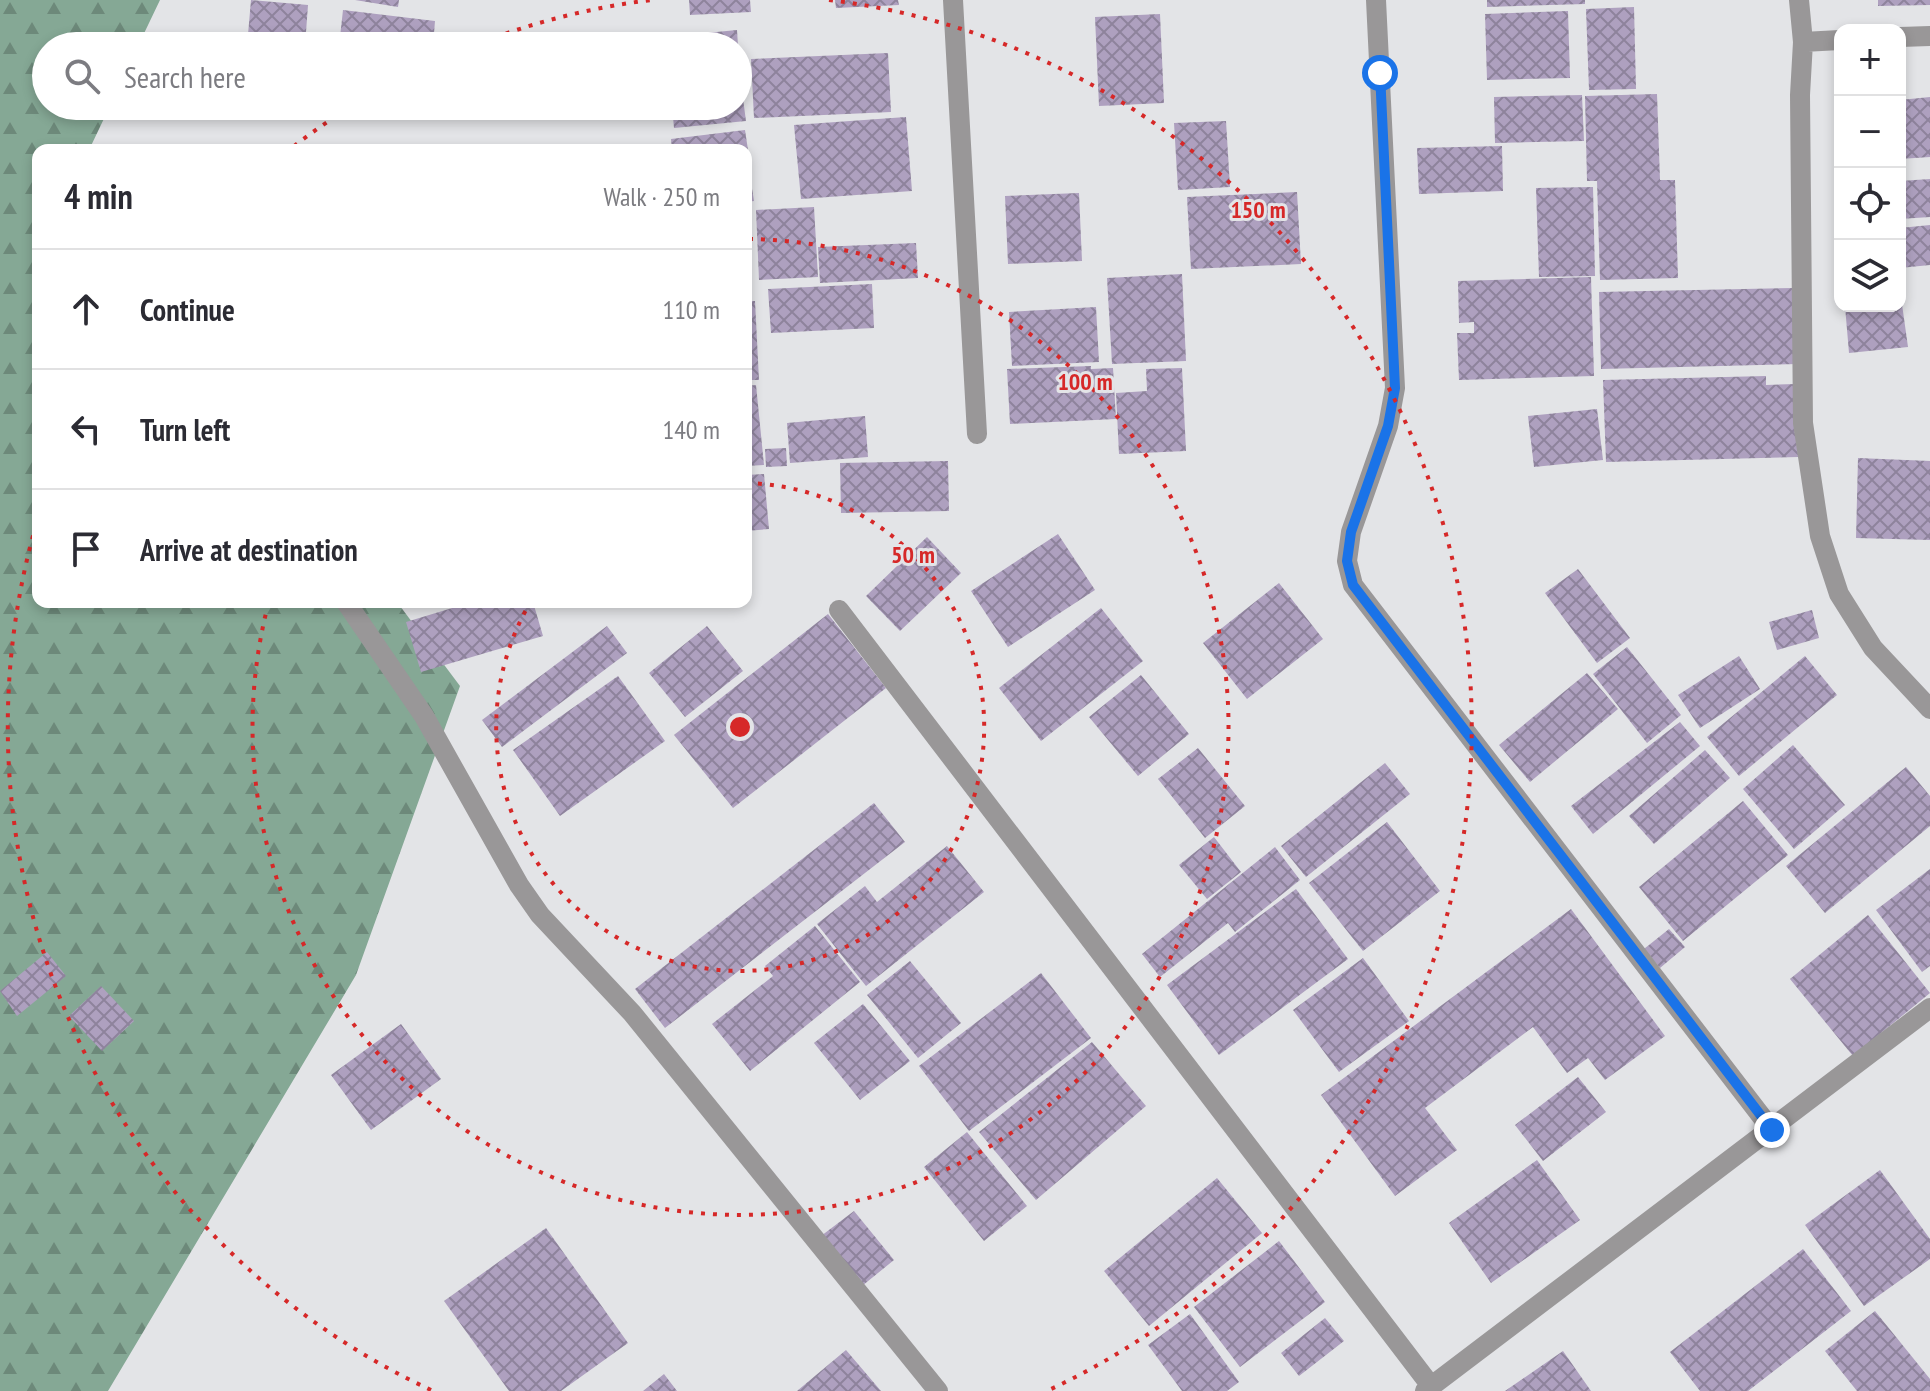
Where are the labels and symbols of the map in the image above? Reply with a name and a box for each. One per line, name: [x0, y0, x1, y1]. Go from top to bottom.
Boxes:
route start: [1362, 55, 1398, 91]
text: 150 m: [1230, 194, 1286, 225]
text: 100 m: [1057, 366, 1113, 397]
text: 50 m: [891, 539, 935, 570]
centre of rings: [726, 713, 754, 741]
route end: [1754, 1112, 1790, 1148]

